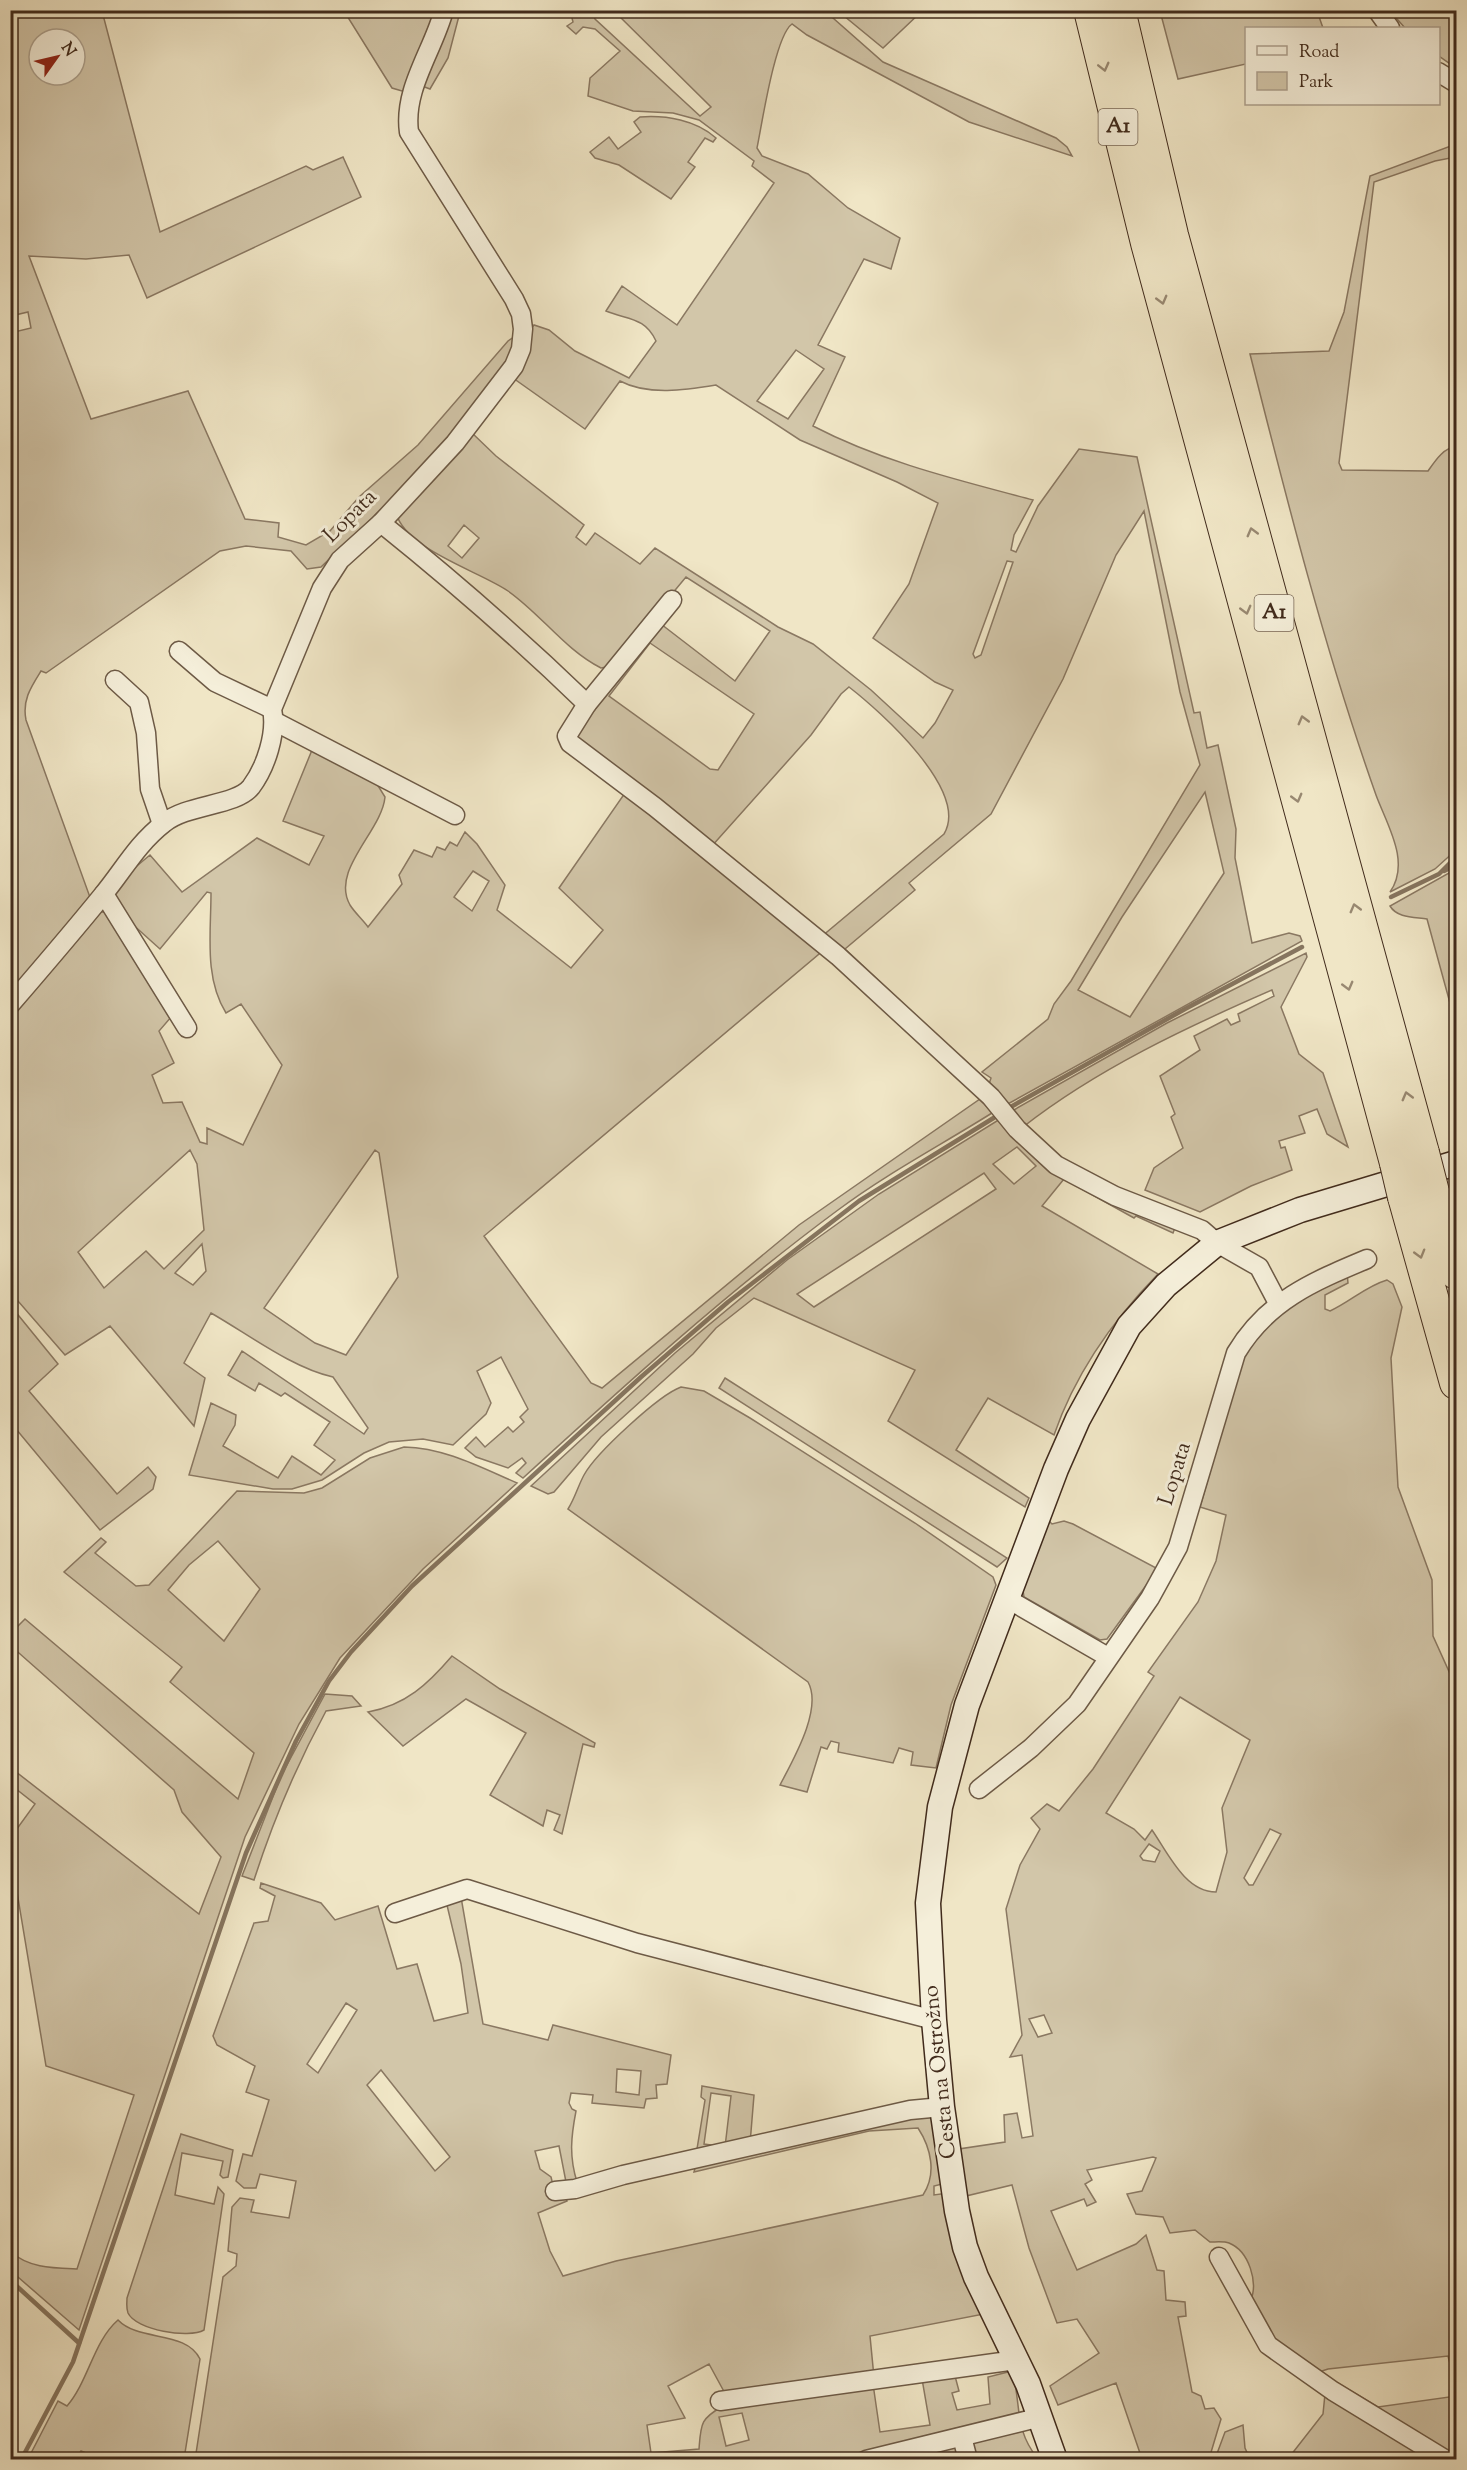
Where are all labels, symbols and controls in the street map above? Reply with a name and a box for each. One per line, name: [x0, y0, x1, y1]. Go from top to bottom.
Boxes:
north arrow: [27, 27, 87, 87]
legend: [1245, 27, 1440, 105]
text: N: [54, 38, 81, 62]
text: Road: [1299, 40, 1339, 66]
one-way arrow: [1096, 62, 1109, 72]
text: Park: [1299, 70, 1334, 96]
road number: A1: [1098, 109, 1138, 145]
one-way arrow: [1155, 295, 1168, 305]
street label: Lopata: [317, 483, 385, 551]
one-way arrow: [1247, 527, 1259, 538]
road number: A1: [1254, 595, 1294, 631]
one-way arrow: [1238, 605, 1251, 615]
one-way arrow: [1298, 716, 1311, 726]
one-way arrow: [1289, 793, 1302, 803]
one-way arrow: [1350, 904, 1363, 914]
one-way arrow: [1340, 981, 1353, 991]
one-way arrow: [1402, 1091, 1415, 1101]
one-way arrow: [1413, 1248, 1425, 1259]
street label: Lopata: [1151, 1438, 1201, 1510]
street label: Cesta na Ostrožno: [916, 1984, 966, 2160]

